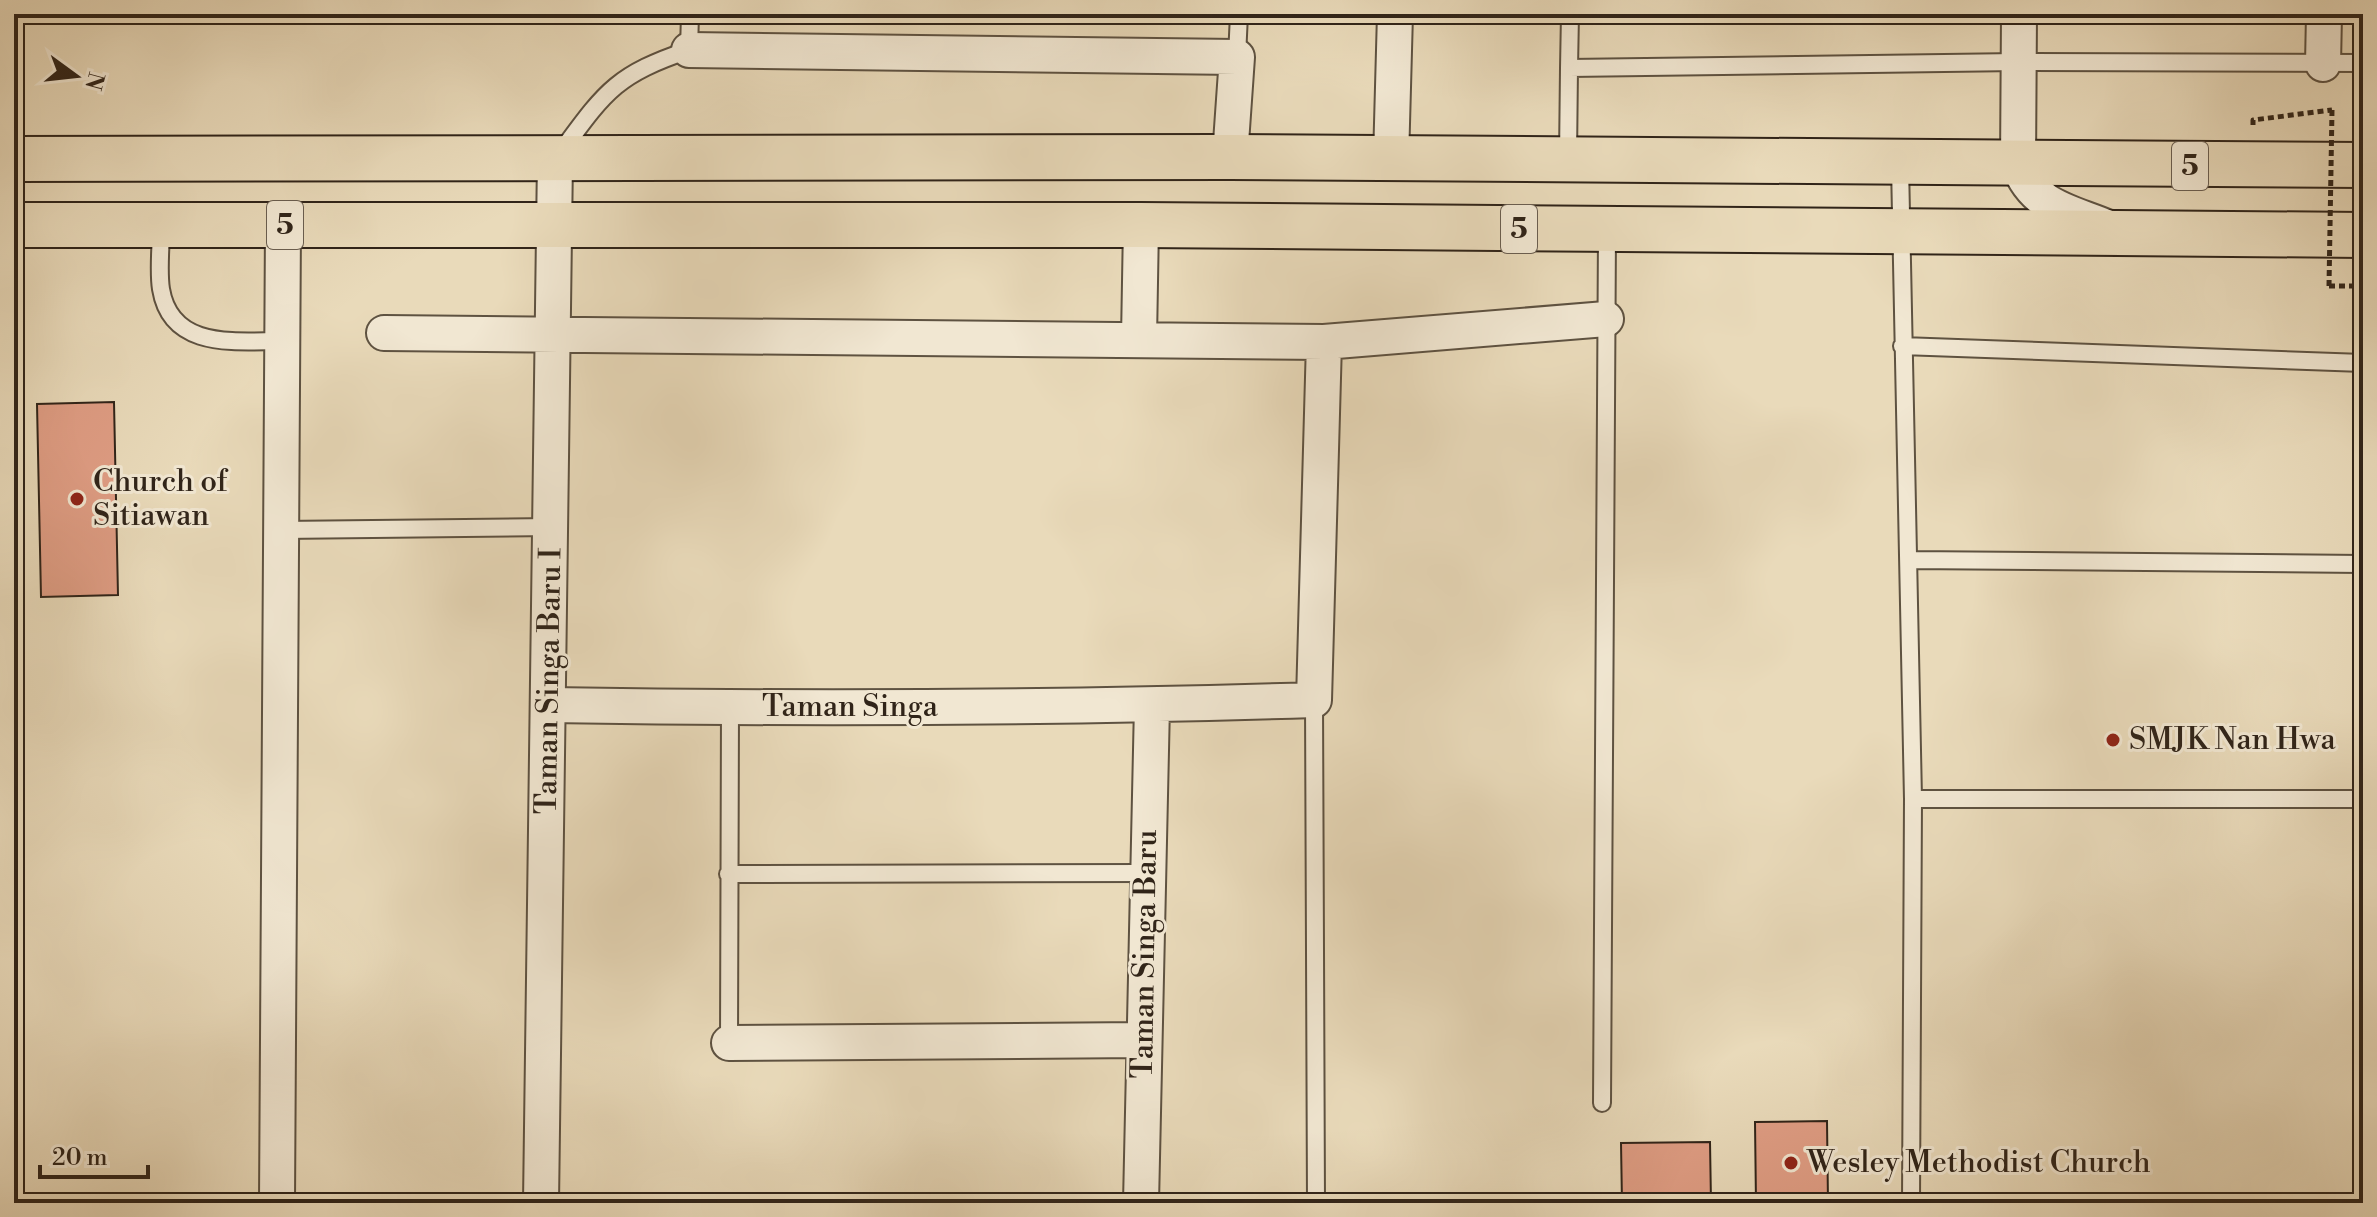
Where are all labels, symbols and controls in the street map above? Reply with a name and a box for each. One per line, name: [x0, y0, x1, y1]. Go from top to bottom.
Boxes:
north arrow: [36, 36, 116, 116]
text: N: [78, 69, 109, 93]
road number: 5: [2172, 142, 2208, 190]
road number: 5: [267, 201, 303, 249]
road number: 5: [1501, 205, 1537, 253]
place label: Church of Sitiawan: [93, 463, 229, 535]
marker: Church of Sitiawan: [68, 490, 86, 508]
street label: Taman Singa Baru I: [528, 547, 570, 815]
street label: Taman Singa: [762, 688, 939, 726]
place label: SMJK Nan Hwa: [2129, 721, 2337, 759]
marker: SMJK Nan Hwa: [2104, 731, 2122, 749]
street label: Taman Singa Baru: [1124, 829, 1166, 1079]
scale bar: [40, 1129, 148, 1179]
text: 20 m: [52, 1143, 108, 1173]
place label: Wesley Methodist Church: [1806, 1144, 2151, 1182]
marker: Wesley Methodist Church: [1782, 1154, 1800, 1172]

